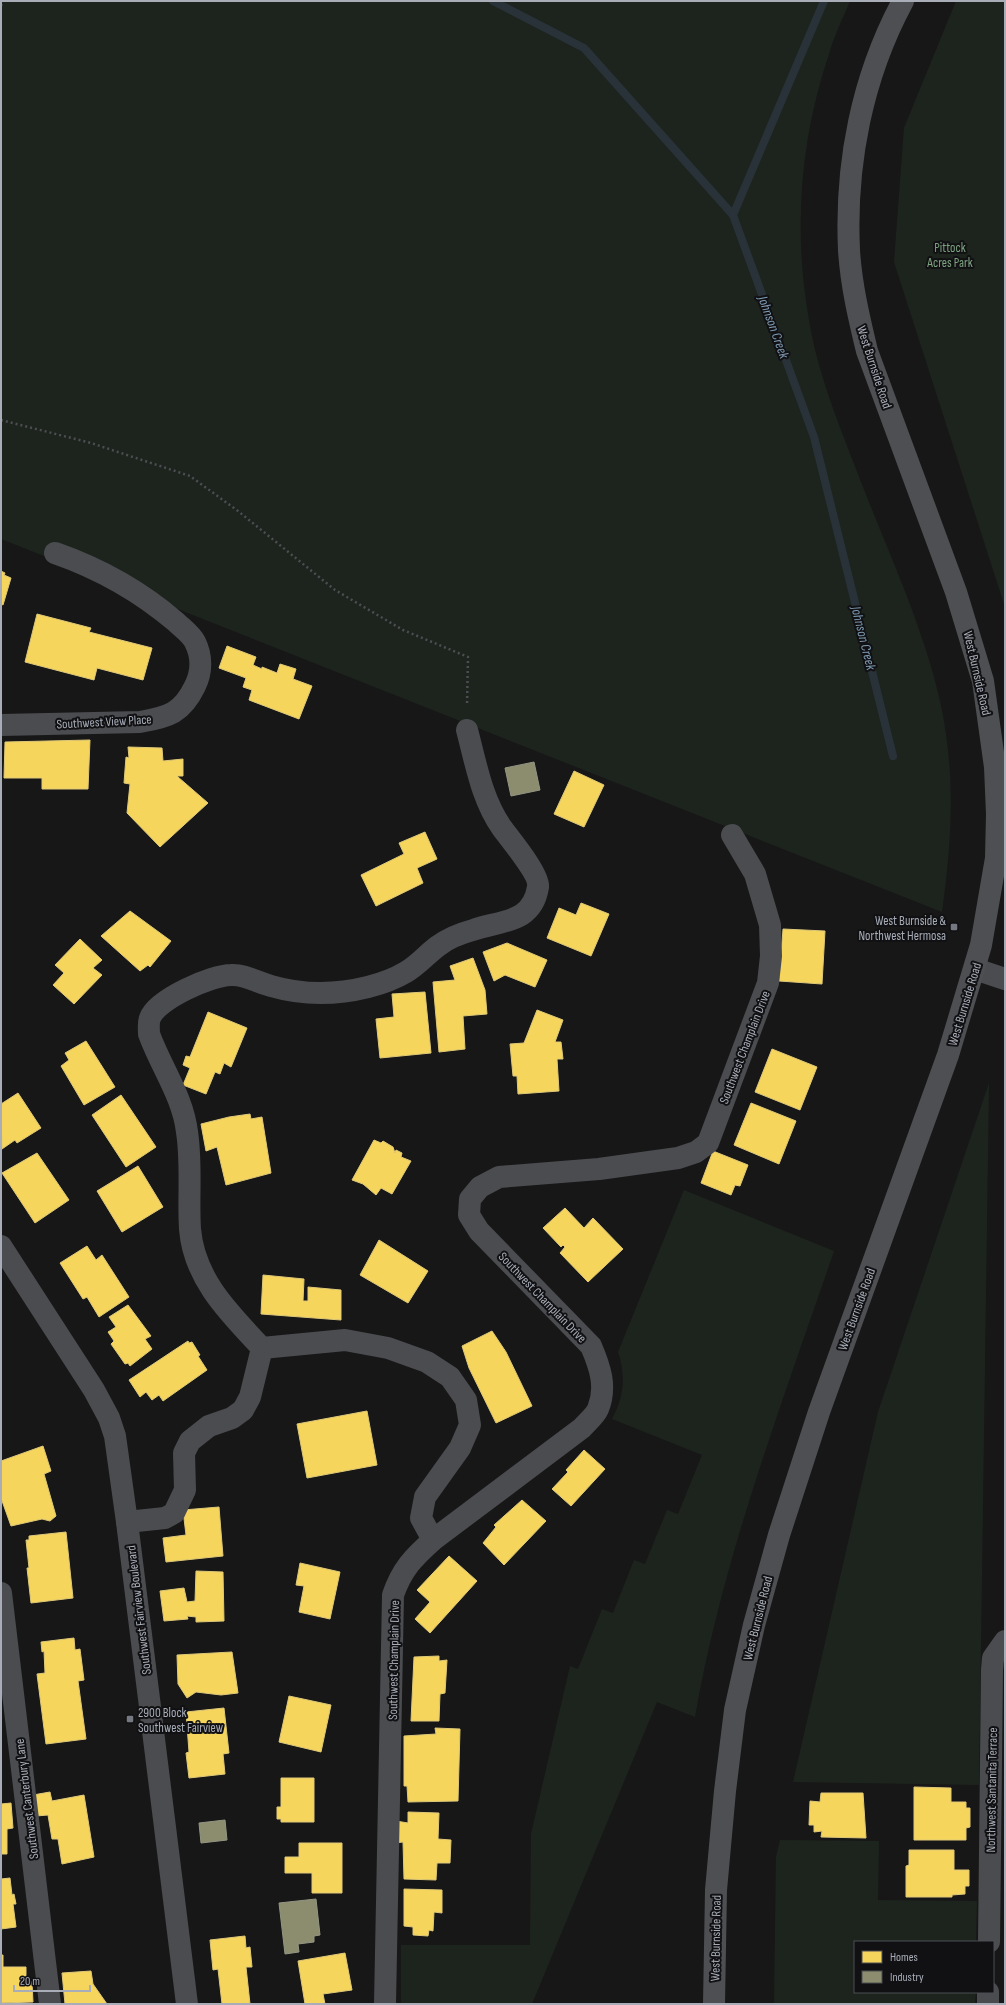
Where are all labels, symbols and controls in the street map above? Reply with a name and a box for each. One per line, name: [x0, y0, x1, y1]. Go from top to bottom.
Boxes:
park label: Pittock Acres Park: [926, 240, 973, 271]
water label: Johnson Creek: [754, 293, 793, 362]
street label: West Burnside Road: [853, 324, 895, 411]
water label: Johnson Creek: [847, 603, 880, 673]
street label: West Burnside Road: [960, 629, 995, 717]
street label: Southwest View Place: [56, 712, 152, 732]
place label: West Burnside & Northwest Hermosa: [858, 913, 946, 944]
marker: West Burnside & Northwest Hermosa: [949, 922, 959, 932]
street label: West Burnside Road: [945, 961, 985, 1048]
street label: Southwest Champlain Drive: [716, 989, 774, 1106]
street label: Southwest Champlain Drive: [495, 1249, 590, 1346]
street label: West Burnside Road: [835, 1266, 879, 1353]
street label: Southwest Fairview Boulevard: [123, 1544, 155, 1675]
street label: West Burnside Road: [740, 1575, 776, 1662]
street label: Southwest Champlain Drive: [385, 1600, 403, 1720]
place label: 2900 Block Southwest Fairview: [138, 1705, 224, 1736]
marker: 2900 Block Southwest Fairview: [125, 1714, 135, 1724]
street label: Northwest Santanita Terrace: [983, 1727, 1001, 1853]
street label: Southwest Canterbury Lane: [12, 1738, 42, 1860]
street label: West Burnside Road: [707, 1895, 725, 1981]
legend: [854, 1941, 994, 1993]
text: Homes: [890, 1950, 918, 1965]
scale bar: [14, 1967, 90, 1993]
text: Industry: [890, 1970, 924, 1985]
text: 20 m: [20, 1974, 40, 1989]

